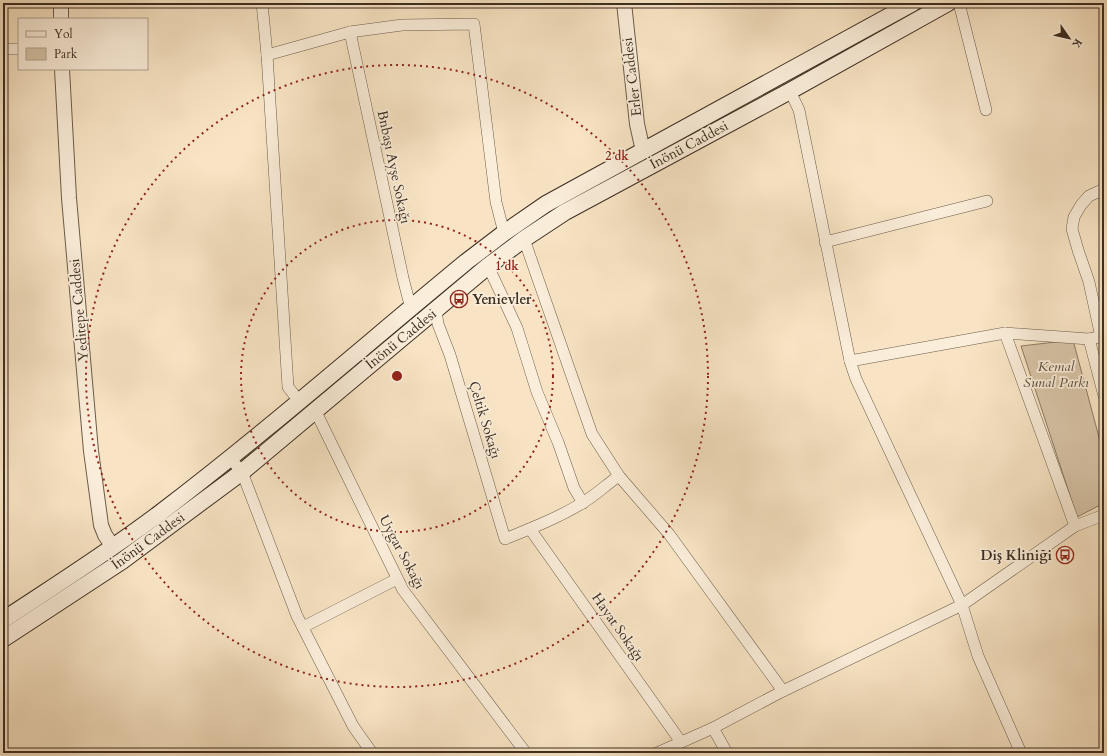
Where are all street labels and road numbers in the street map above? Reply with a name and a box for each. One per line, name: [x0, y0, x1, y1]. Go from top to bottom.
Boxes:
street label: Erler Caddesi: [618, 36, 646, 117]
street label: Bnbaşı Ayşe Sokağı: [373, 109, 415, 226]
street label: İnönü Caddesi: [646, 116, 732, 174]
street label: Yeditepe Caddesi: [65, 258, 93, 362]
street label: İnönü Caddesi: [361, 304, 441, 374]
street label: Çeltik Sokağı: [464, 379, 506, 461]
street label: İnönü Caddesi: [107, 508, 189, 574]
street label: Uygar Sokağı: [374, 512, 430, 592]
street label: Hayat Sokağı: [587, 589, 649, 665]

